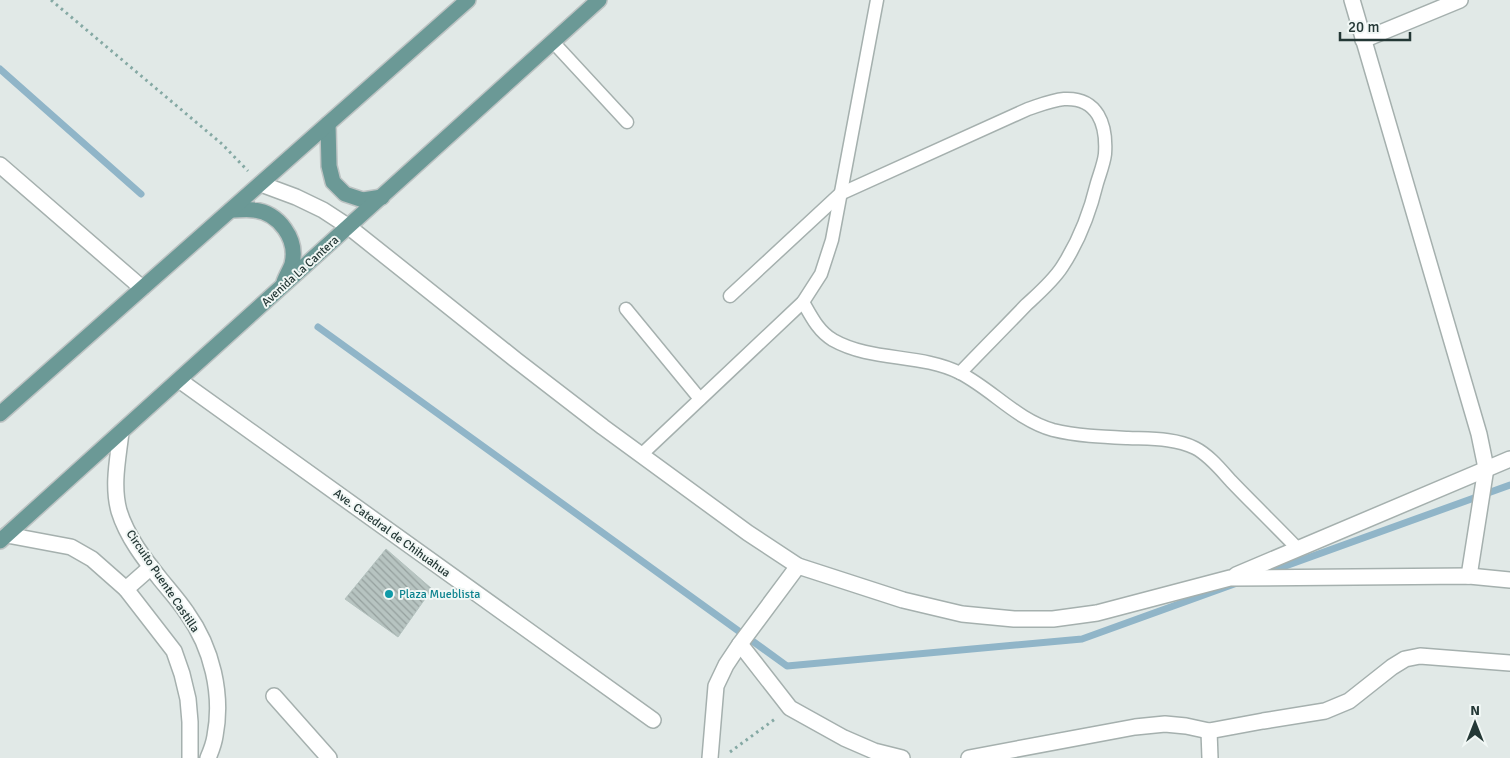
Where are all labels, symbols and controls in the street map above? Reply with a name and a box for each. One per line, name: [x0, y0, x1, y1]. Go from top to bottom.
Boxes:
scale bar: [1340, 10, 1410, 42]
text: 20 m: [1348, 18, 1379, 36]
street label: Avenida La Cantera: [259, 233, 342, 310]
street label: Ave. Catedral de Chihuahua: [330, 486, 453, 581]
street label: Circuito Puente Castilla: [123, 527, 203, 635]
place label: Plaza Mueblista: [399, 587, 480, 602]
marker: Plaza Mueblista: [383, 588, 395, 600]
north arrow: [1450, 698, 1500, 748]
text: N: [1470, 702, 1480, 719]

